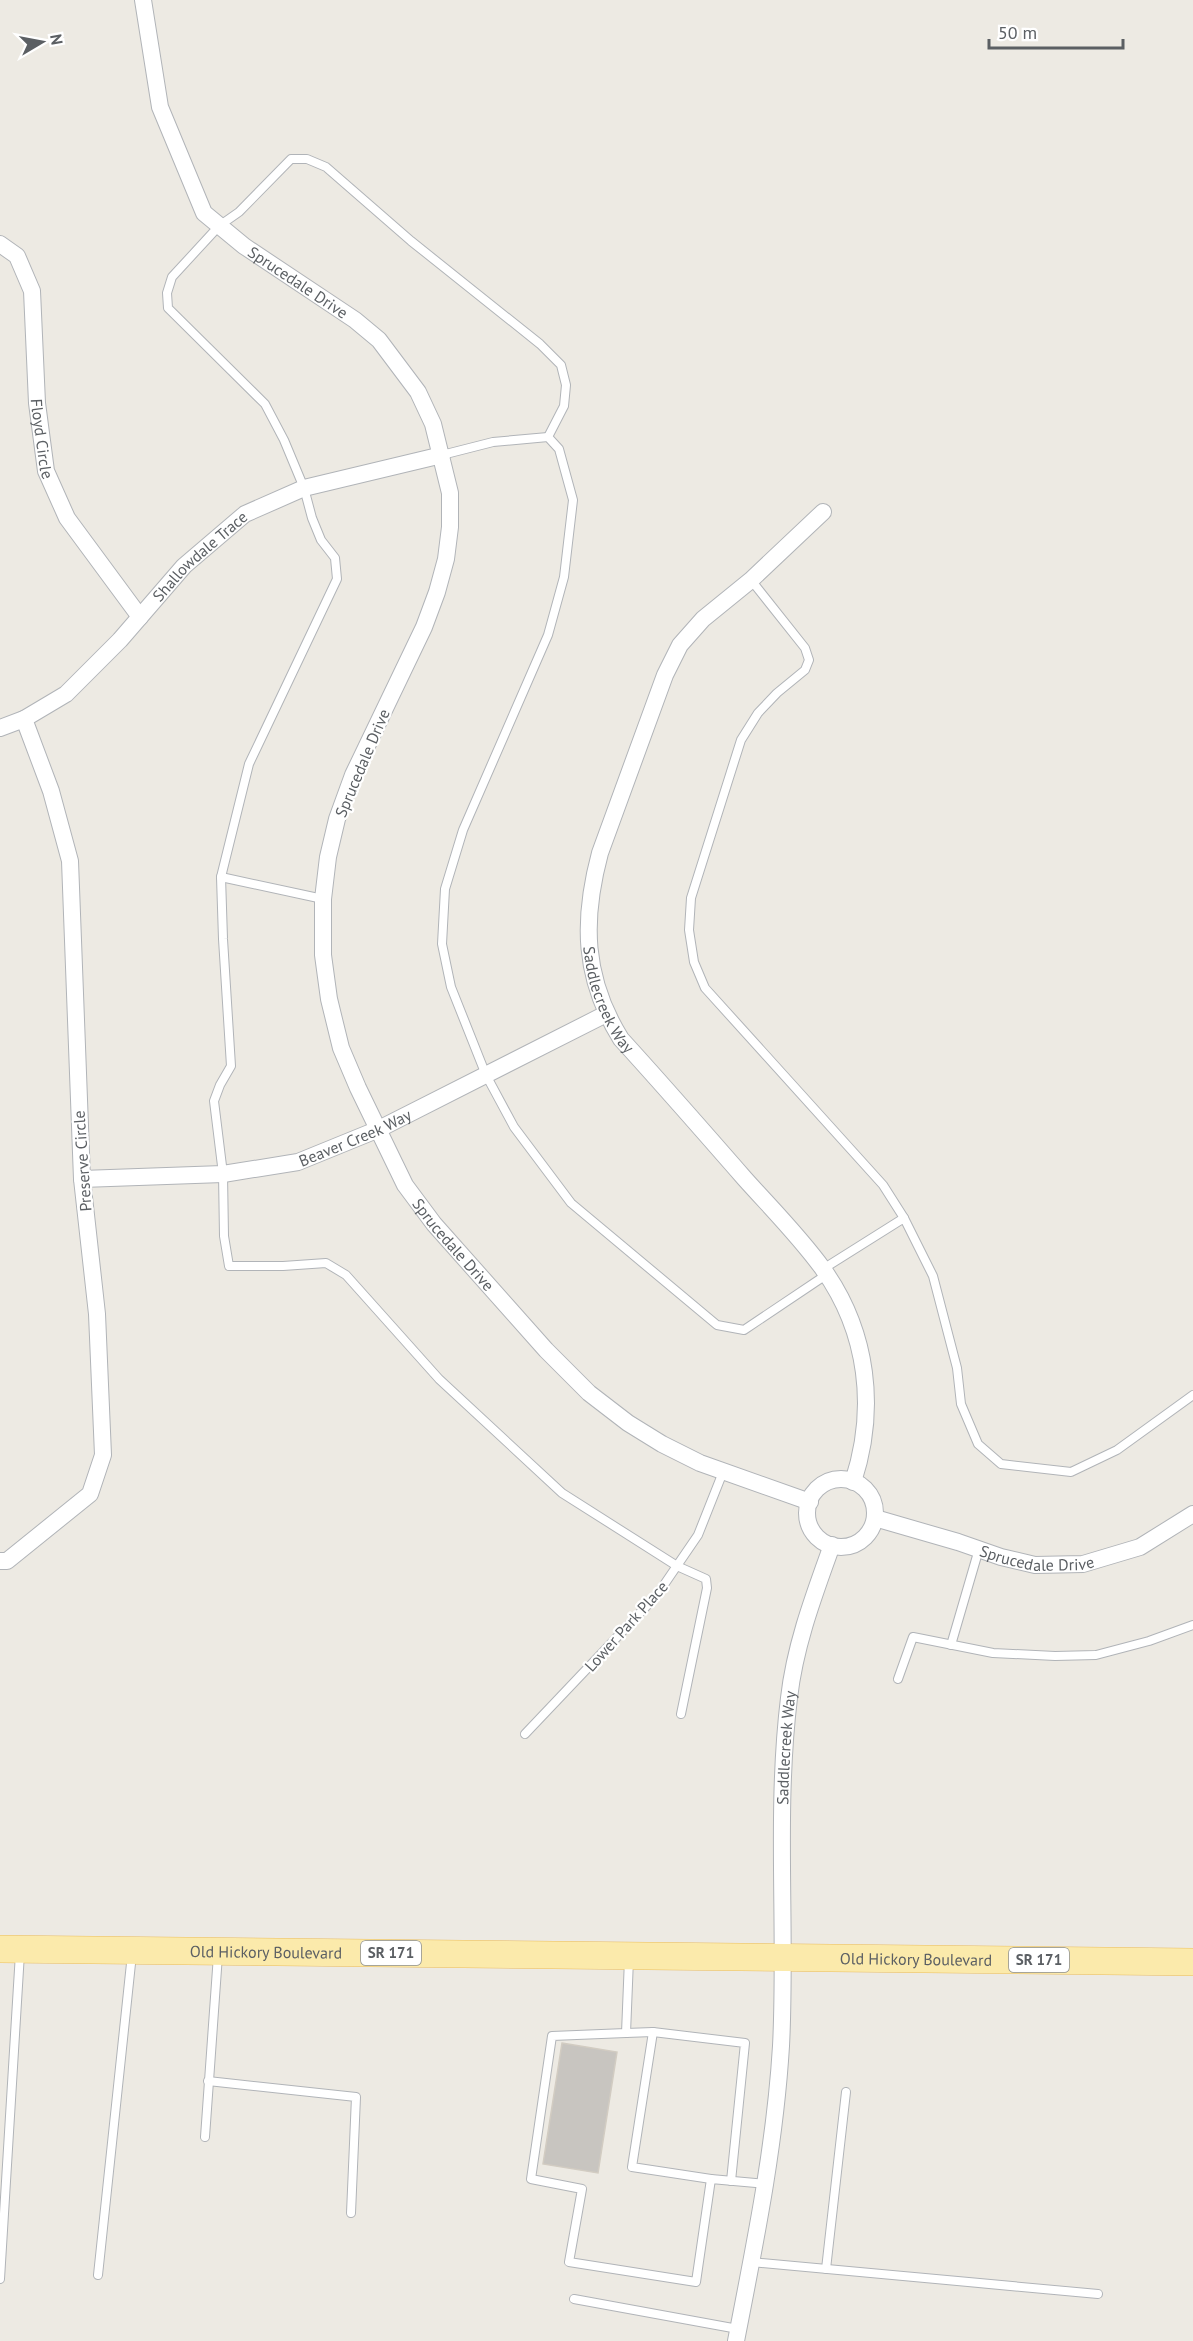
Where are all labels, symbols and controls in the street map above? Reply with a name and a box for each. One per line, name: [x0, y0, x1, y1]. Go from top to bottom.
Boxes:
north arrow: [12, 12, 72, 72]
scale bar: [989, 12, 1122, 50]
text: 50 m: [998, 21, 1037, 44]
text: N: [46, 32, 68, 46]
street label: Sprucedale Drive: [244, 242, 352, 323]
street label: Floyd Circle: [27, 398, 58, 482]
street label: Shallowdale Trace: [148, 506, 251, 605]
street label: Sprucedale Drive: [330, 706, 394, 820]
street label: Saddlecreek Way: [579, 945, 639, 1057]
street label: Beaver Creek Way: [296, 1104, 415, 1171]
street label: Preserve Circle: [68, 1110, 96, 1212]
street label: Sprucedale Drive: [408, 1194, 499, 1295]
street label: Sprucedale Drive: [977, 1540, 1096, 1575]
street label: Lower Park Place: [580, 1577, 672, 1675]
street label: Saddlecreek Way: [772, 1689, 800, 1805]
street label: Old Hickory Boulevard: [190, 1941, 342, 1963]
road number: SR 171: [361, 1941, 421, 1965]
street label: Old Hickory Boulevard: [840, 1948, 992, 1970]
road number: SR 171: [1009, 1948, 1069, 1972]

